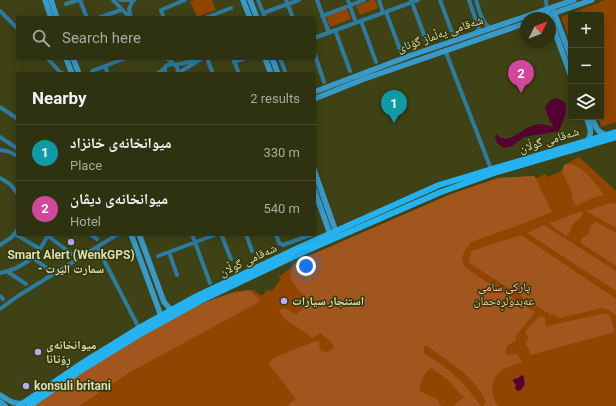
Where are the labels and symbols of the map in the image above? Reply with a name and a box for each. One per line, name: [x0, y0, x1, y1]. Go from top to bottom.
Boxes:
street label: شەقامی یەڵماز گۆنای: [395, 12, 485, 55]
north arrow: [520, 12, 556, 48]
pin: 2: [508, 60, 534, 93]
pin: 1: [381, 90, 407, 123]
street label: شەقامی گوڵان: [517, 123, 581, 156]
marker: Smart Alert (WenkGPS) - سمارت اليرت: [66, 237, 76, 247]
street label: شەقامی گوڵان: [216, 239, 279, 279]
place label: Smart Alert (WenkGPS) - سمارت اليرت: [7, 248, 135, 276]
your location: [296, 256, 316, 276]
park label: پارکی سامی عەبدولڕەحمان: [473, 280, 535, 311]
place label: استئجار سيارات: [292, 294, 364, 308]
marker: استئجار سيارات: [279, 296, 289, 306]
place label: میوانخانەی ڕۆتانا: [46, 338, 97, 368]
marker: میوانخانەی ڕۆتانا: [33, 347, 43, 357]
place label: konsuli britani: [34, 379, 111, 393]
marker: konsuli britani: [21, 381, 31, 391]

